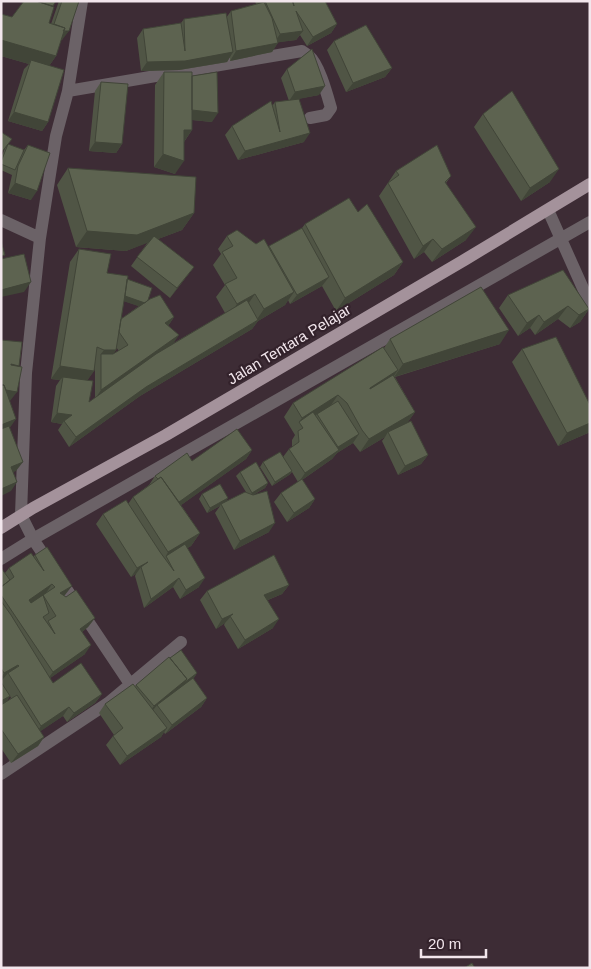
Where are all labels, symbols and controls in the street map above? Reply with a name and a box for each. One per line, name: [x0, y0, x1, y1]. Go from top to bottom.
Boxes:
street label: Jalan Tentara Pelajar: [224, 300, 354, 388]
scale bar: [421, 926, 486, 958]
text: 20 m: [428, 935, 461, 952]

